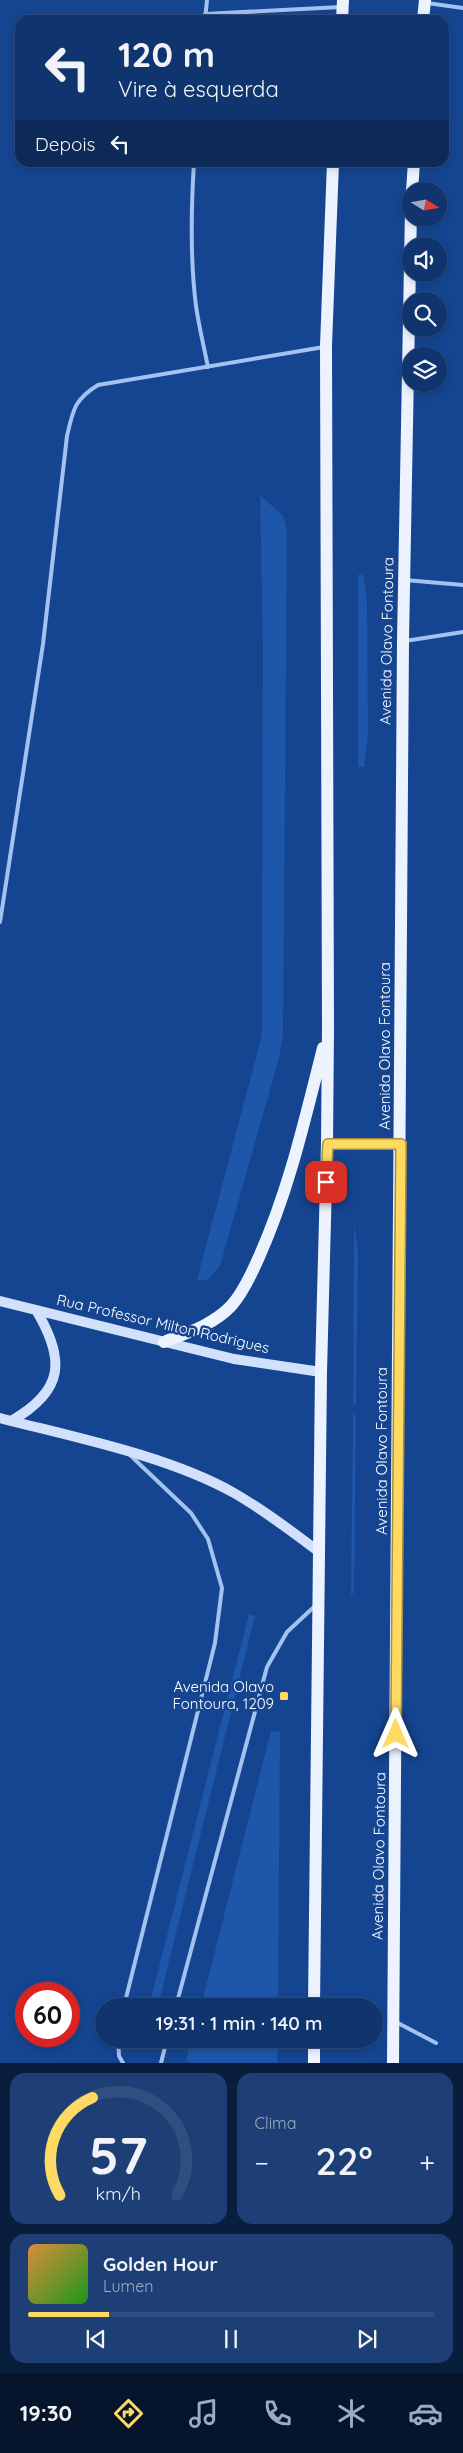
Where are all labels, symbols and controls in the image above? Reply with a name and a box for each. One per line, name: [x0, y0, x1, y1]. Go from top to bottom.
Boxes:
text: 120 m: [118, 32, 215, 76]
icon: left: [35, 35, 100, 100]
text: Vire à esquerda: [118, 75, 279, 103]
icon: left: [106, 130, 134, 158]
text: Depois: [35, 132, 96, 156]
north arrow: [402, 182, 448, 228]
map controls: [402, 182, 447, 392]
button: sound: [402, 237, 447, 282]
button: search: [402, 292, 447, 337]
button: layers: [402, 347, 447, 392]
street label: Avenida Olavo Fontoura: [376, 557, 397, 725]
street label: Avenida Olavo Fontoura: [375, 962, 394, 1130]
pin: [305, 1161, 347, 1203]
icon: arrive: [312, 1168, 340, 1196]
street label: Rua Professor Milton Rodrigues: [55, 1290, 271, 1357]
street label: Avenida Olavo Fontoura: [372, 1367, 391, 1535]
place label: Avenida Olavo Fontoura, 1209: [173, 1677, 274, 1713]
marker: Avenida Olavo Fontoura, 1209: [278, 1690, 290, 1702]
position arrow: [369, 1707, 421, 1759]
street label: Avenida Olavo Fontoura: [368, 1772, 389, 1940]
speed limit sign: 60: [15, 1982, 80, 2047]
text: 19:31 · 1 min · 140 m: [155, 2011, 323, 2035]
text: Clima: [255, 2113, 296, 2133]
text: 57: [89, 2122, 148, 2187]
text: 22°: [316, 2137, 373, 2185]
text: −: [255, 2145, 269, 2180]
text: +: [419, 2145, 435, 2180]
text: km/h: [96, 2182, 141, 2204]
text: Golden Hour: [103, 2252, 218, 2276]
text: Lumen: [103, 2276, 154, 2296]
icon: previous: [82, 2325, 110, 2353]
icon: pause: [217, 2325, 245, 2353]
icon: next: [353, 2325, 381, 2353]
icon: directions: [111, 2396, 146, 2431]
icon: music: [186, 2396, 221, 2431]
icon: phone: [260, 2396, 295, 2431]
icon: climate: [334, 2396, 369, 2431]
icon: car: [408, 2396, 443, 2431]
text: 19:30: [20, 2399, 72, 2427]

